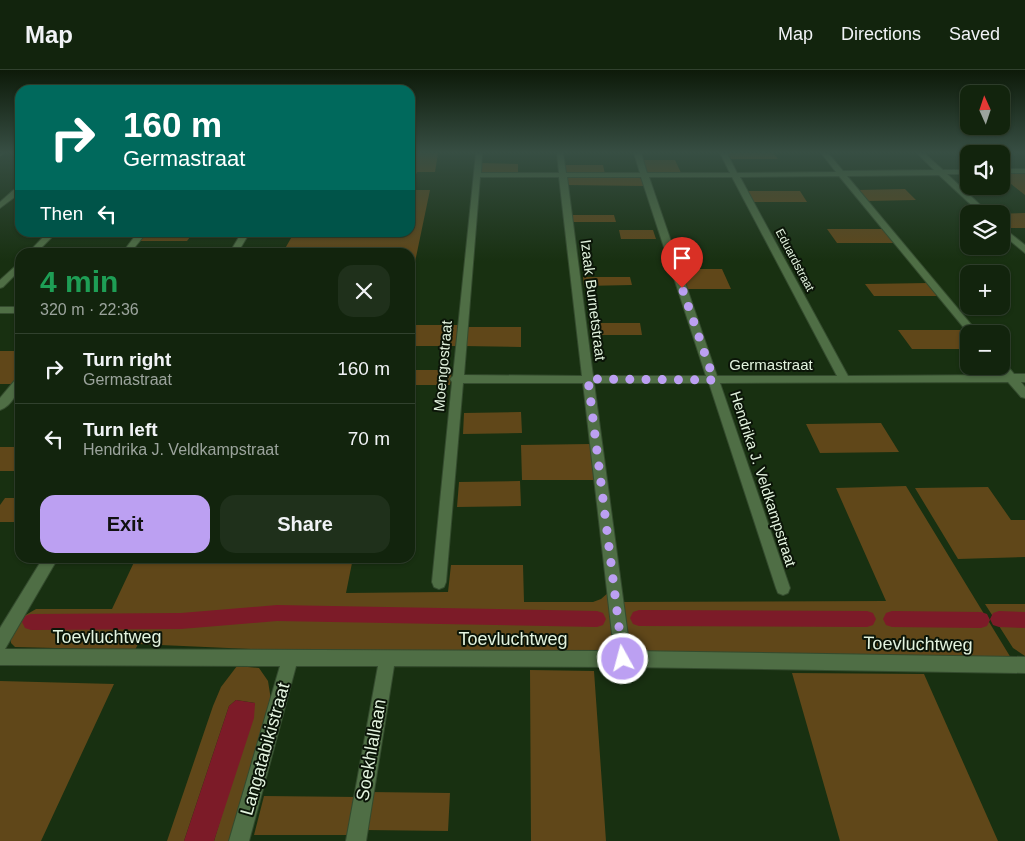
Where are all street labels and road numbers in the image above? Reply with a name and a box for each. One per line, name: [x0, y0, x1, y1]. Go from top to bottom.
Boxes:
street label: Eduardstraat: [773, 226, 818, 294]
street label: Izaak Burnetstraat: [578, 238, 609, 362]
street label: Moengostraat: [430, 319, 455, 412]
street label: Germastraat: [729, 356, 814, 373]
street label: Hendrika J. Veldkampstraat: [727, 389, 800, 569]
street label: Toevluchtweg: [52, 627, 162, 647]
street label: Toevluchtweg: [458, 629, 568, 649]
street label: Toevluchtweg: [863, 633, 973, 655]
street label: Langatabikistraat: [236, 680, 294, 818]
street label: Soekhlallaan: [352, 698, 390, 802]

